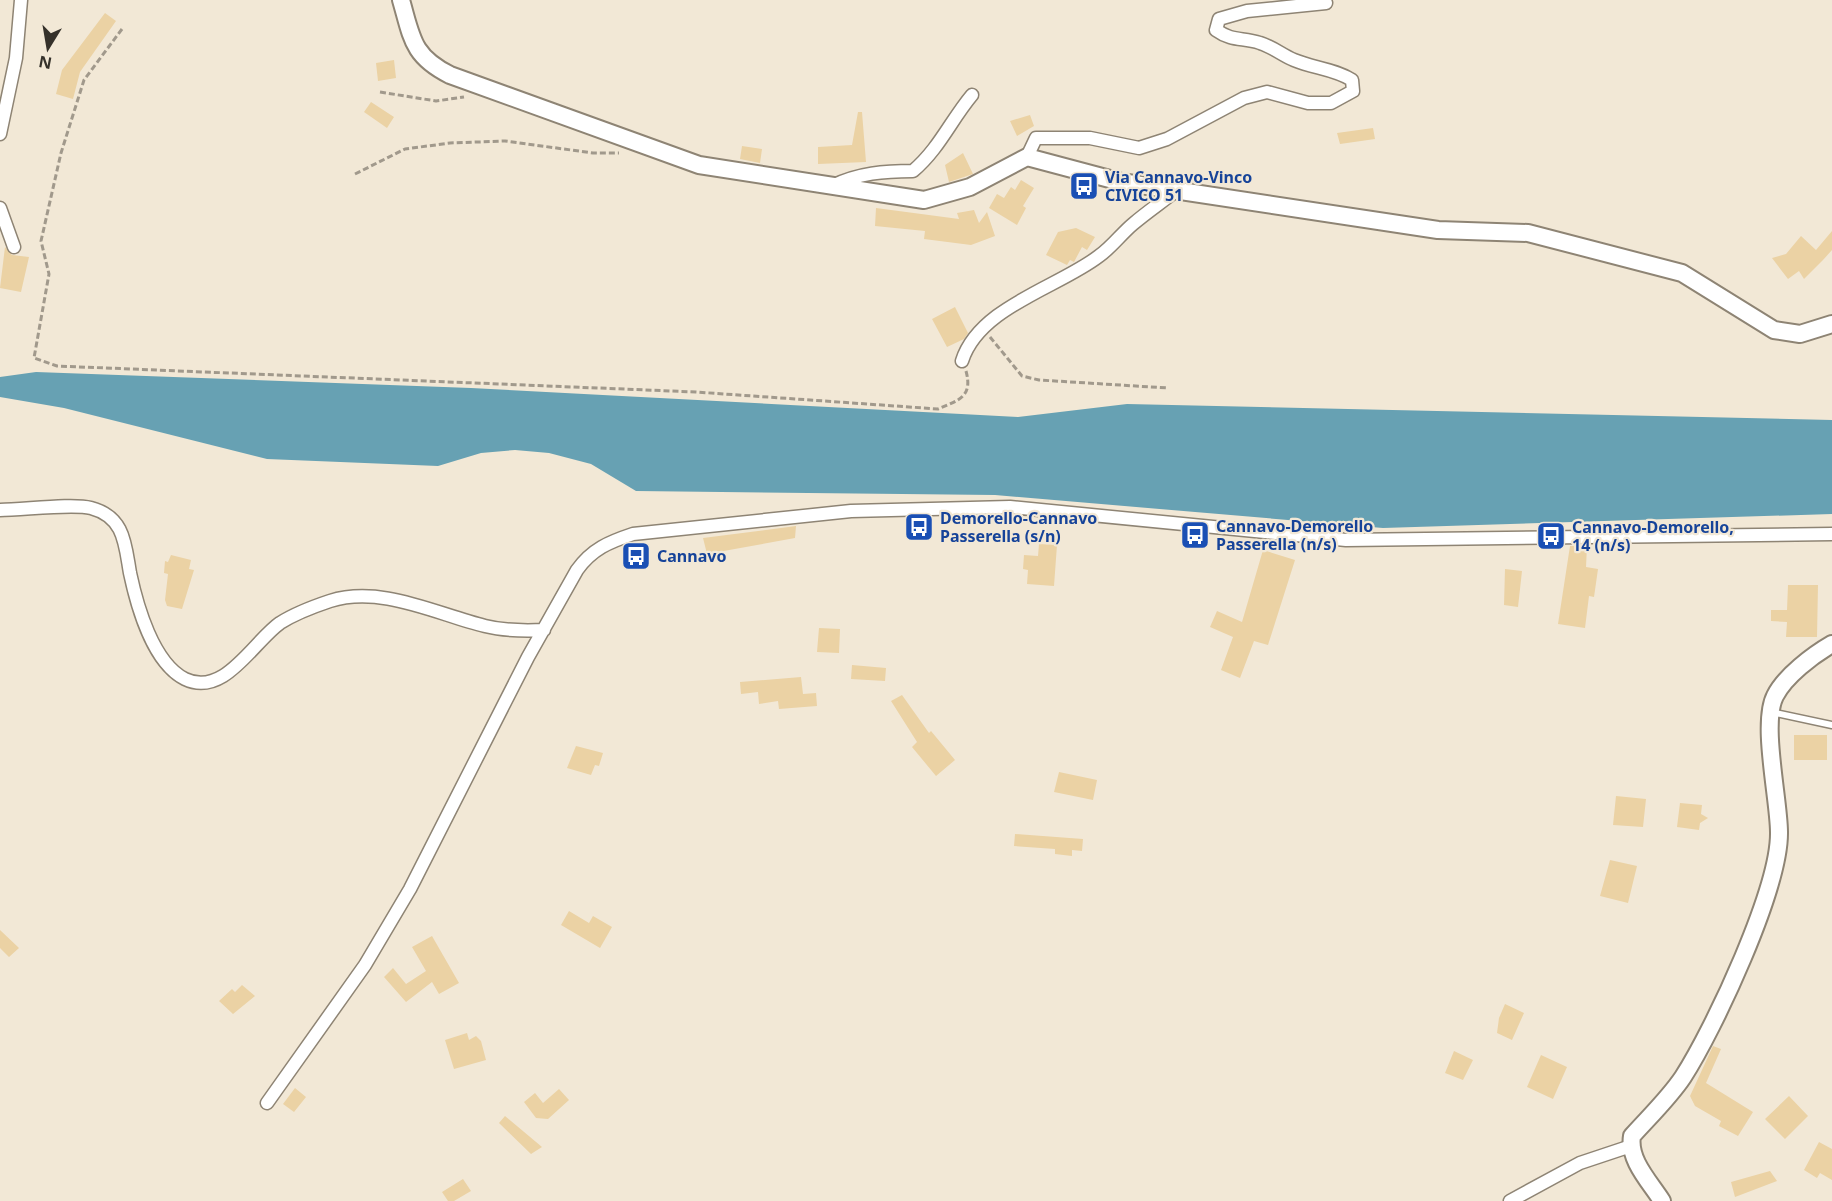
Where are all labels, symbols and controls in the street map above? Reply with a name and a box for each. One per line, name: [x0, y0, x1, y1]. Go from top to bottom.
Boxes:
north arrow: [18, 18, 78, 78]
text: N: [37, 51, 54, 75]
place label: Via Cannavo-Vinco CIVICO 51: [1105, 166, 1252, 206]
bus stop icon: Via Cannavo-Vinco CIVICO 51: [1068, 170, 1100, 202]
place label: Demorello-Cannavo Passerella (s/n): [940, 507, 1097, 547]
bus stop icon: Demorello-Cannavo Passerella (s/n): [903, 511, 935, 543]
place label: Cannavo-Demorello Passerella (n/s): [1216, 515, 1373, 555]
place label: Cannavo-Demorello, 14 (n/s): [1572, 516, 1734, 556]
bus stop icon: Cannavo-Demorello Passerella (n/s): [1179, 519, 1211, 551]
bus stop icon: Cannavo-Demorello, 14 (n/s): [1535, 520, 1567, 552]
bus stop icon: Cannavo: [620, 540, 652, 572]
place label: Cannavo: [657, 545, 726, 567]

